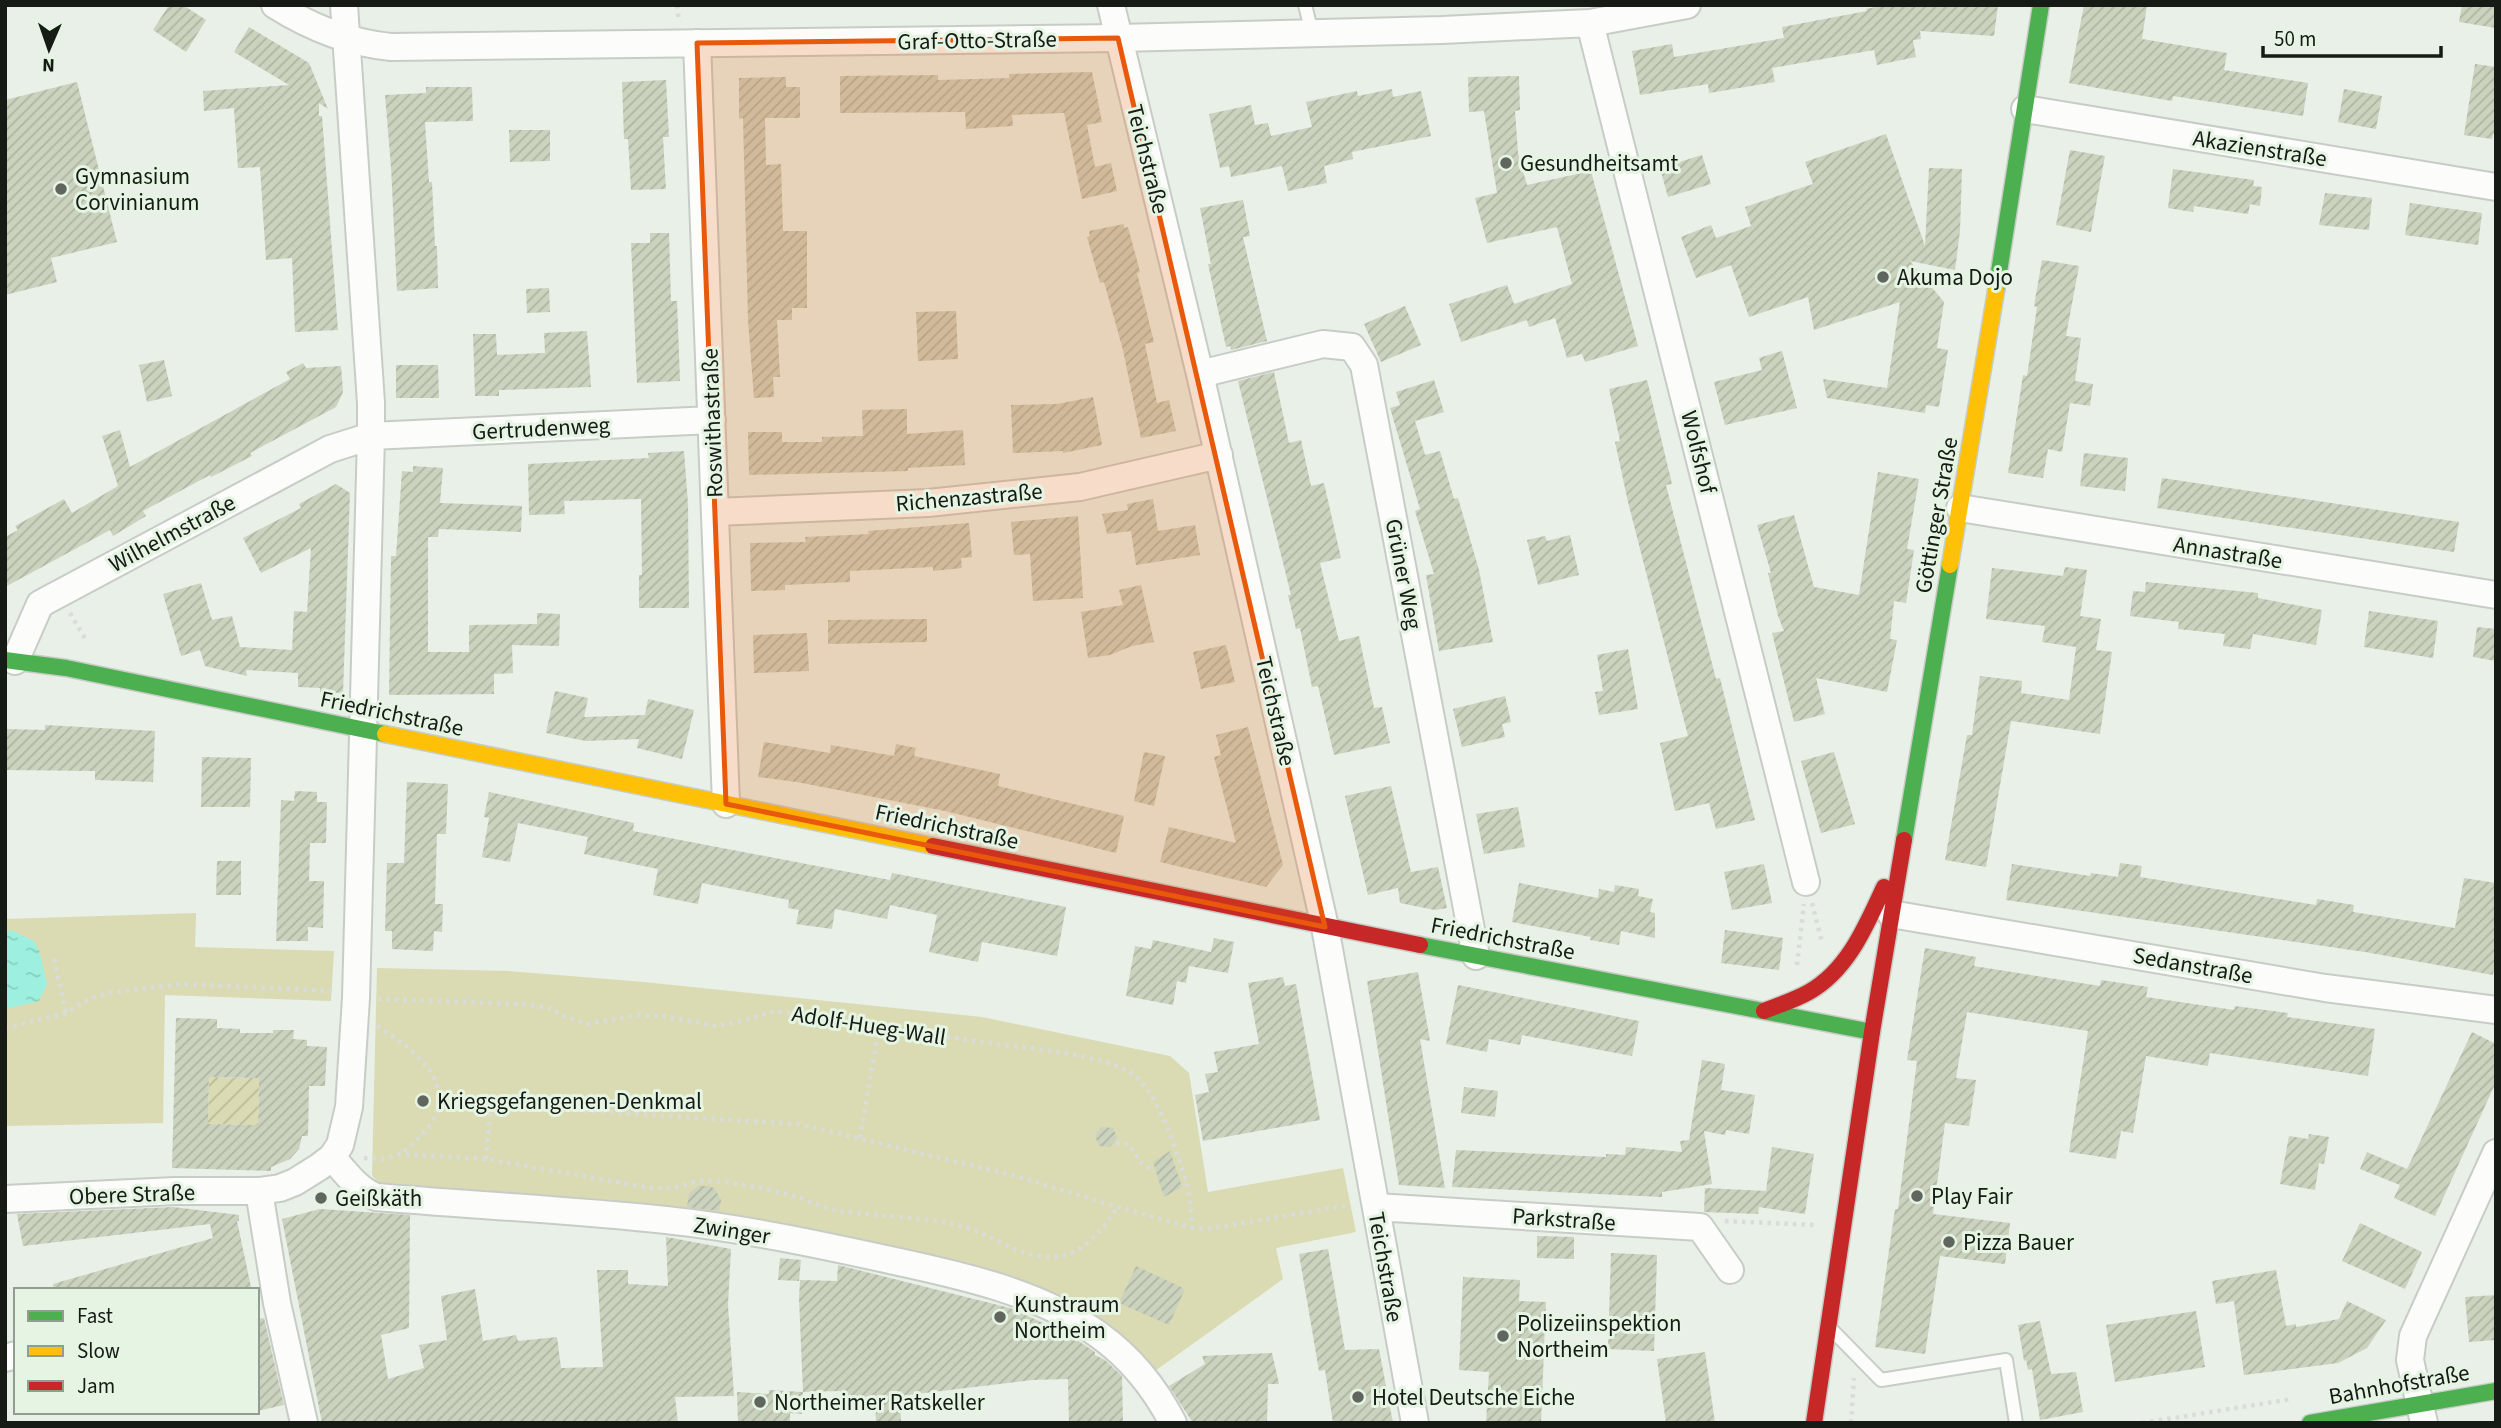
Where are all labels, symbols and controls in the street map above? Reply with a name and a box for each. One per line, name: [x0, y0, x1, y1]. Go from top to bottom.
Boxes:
north arrow: [14, 14, 84, 84]
scale bar: [2263, 14, 2442, 58]
street label: Graf-Otto-Straße: [897, 23, 1057, 58]
text: 50 m: [2274, 24, 2316, 54]
text: N: [42, 51, 55, 78]
street label: Teichstraße: [1118, 101, 1177, 217]
street label: Akazienstraße: [2191, 122, 2329, 175]
place label: Gesundheitsamt: [1520, 147, 1679, 180]
marker: Gesundheitsamt: [1498, 155, 1514, 171]
place label: Gymnasium Corvinianum: [75, 160, 200, 219]
marker: Gymnasium Corvinianum: [53, 181, 69, 197]
place label: Akuma Dojo: [1897, 261, 2013, 294]
marker: Akuma Dojo: [1875, 269, 1891, 285]
street label: Roswithastraße: [693, 348, 732, 498]
street label: Wolfshof: [1672, 407, 1725, 498]
street label: Gertrudenweg: [471, 408, 611, 449]
street label: Göttinger Straße: [1907, 434, 1966, 596]
street label: Richenzastraße: [894, 475, 1044, 520]
street label: Wilhelmstraße: [103, 486, 241, 581]
street label: Grüner Weg: [1377, 516, 1430, 633]
street label: Annastraße: [2171, 528, 2285, 577]
street label: Teichstraße: [1247, 653, 1304, 769]
street label: Friedrichstraße: [317, 682, 467, 745]
street label: Friedrichstraße: [872, 795, 1022, 858]
street label: Friedrichstraße: [1428, 908, 1578, 969]
street label: Sedanstraße: [2130, 939, 2255, 992]
street label: Adolf-Hueg-Wall: [790, 997, 948, 1054]
place label: Kriegsgefangenen-Denkmal: [437, 1085, 702, 1118]
marker: Kriegsgefangenen-Denkmal: [415, 1093, 431, 1109]
street label: Obere Straße: [68, 1176, 196, 1213]
place label: Play Fair: [1931, 1180, 2014, 1213]
place label: Geißkäth: [335, 1182, 422, 1215]
marker: Play Fair: [1909, 1188, 1925, 1204]
marker: Geißkäth: [313, 1190, 329, 1206]
street label: Parkstraße: [1511, 1199, 1617, 1240]
street label: Zwinger: [691, 1208, 774, 1253]
street label: Teichstraße: [1360, 1209, 1411, 1325]
place label: Pizza Bauer: [1963, 1226, 2075, 1259]
marker: Pizza Bauer: [1941, 1234, 1957, 1250]
legend: [14, 1288, 259, 1414]
place label: Kunstraum Northeim: [1014, 1288, 1120, 1347]
text: Fast: [77, 1301, 113, 1331]
place label: Polizeiinspektion Northeim: [1517, 1307, 1682, 1366]
marker: Kunstraum Northeim: [992, 1309, 1008, 1325]
marker: Polizeiinspektion Northeim: [1495, 1328, 1511, 1344]
text: Slow: [77, 1336, 120, 1366]
street label: Bahnhofstraße: [2326, 1356, 2472, 1413]
text: Jam: [77, 1371, 115, 1401]
place label: Hotel Deutsche Eiche: [1372, 1381, 1575, 1414]
place label: Northeimer Ratskeller: [774, 1386, 986, 1419]
marker: Hotel Deutsche Eiche: [1350, 1389, 1366, 1405]
marker: Northeimer Ratskeller: [752, 1394, 768, 1410]

